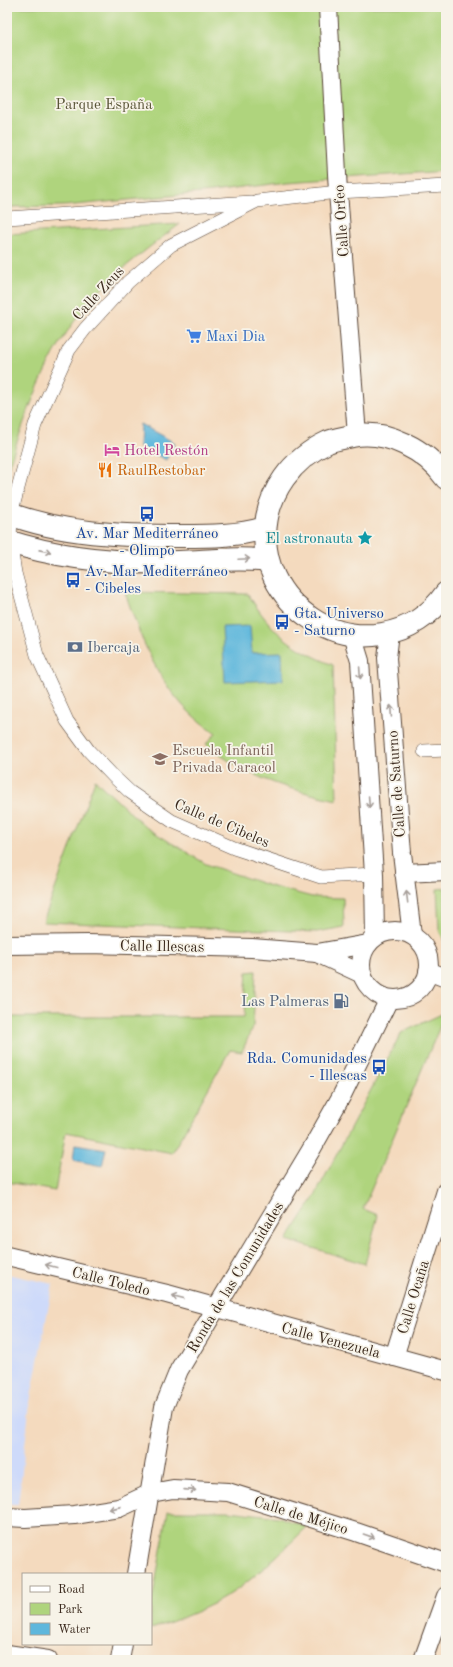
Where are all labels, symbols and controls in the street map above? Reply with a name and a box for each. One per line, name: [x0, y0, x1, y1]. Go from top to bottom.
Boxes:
park label: Parque España: [55, 98, 153, 113]
street label: Calle Orfeo: [332, 184, 353, 258]
street label: Calle Zeus: [70, 264, 128, 324]
supermarket icon: Maxi Dia: [185, 327, 203, 345]
place label: Maxi Dia: [206, 330, 266, 345]
hotel icon: Hotel Restón: [103, 441, 121, 459]
place label: Hotel Restón: [124, 444, 209, 459]
restaurant icon: RaulRestobar: [96, 461, 114, 479]
place label: RaulRestobar: [117, 464, 205, 479]
bus stop icon: Av. Mar Mediterráneo - Olimpo: [138, 505, 156, 523]
place label: Av. Mar Mediterráneo - Olimpo: [76, 527, 218, 559]
place icon: El astronauta: [356, 529, 374, 547]
place label: El astronauta: [265, 532, 354, 547]
one-way arrow: [38, 547, 51, 555]
one-way arrow: [237, 555, 250, 562]
place label: Av. Mar Mediterráneo - Cibeles: [85, 565, 228, 597]
bus stop icon: Av. Mar Mediterráneo - Cibeles: [64, 571, 82, 589]
place label: Gta. Universo - Saturno: [294, 607, 384, 639]
bus stop icon: Gta. Universo - Saturno: [273, 613, 291, 631]
bank icon: Ibercaja: [66, 638, 84, 656]
place label: Ibercaja: [87, 641, 140, 656]
one-way arrow: [357, 666, 364, 679]
one-way arrow: [387, 705, 394, 718]
street label: Calle de Saturno: [386, 730, 409, 838]
place label: Escuela Infantil Privada Caracol: [172, 744, 276, 776]
school or university icon: Escuela Infantil Privada Caracol: [151, 750, 169, 768]
one-way arrow: [366, 795, 373, 808]
street label: Calle de Cibeles: [172, 798, 271, 851]
one-way arrow: [403, 891, 410, 904]
street label: Calle Illescas: [120, 939, 204, 956]
fuel station icon: Las Palmeras: [332, 992, 350, 1010]
place label: Las Palmeras: [241, 995, 329, 1010]
place label: Rda. Comunidades - Illescas: [247, 1052, 367, 1084]
bus stop icon: Rda. Comunidades - Illescas: [370, 1058, 388, 1076]
street label: Ronda de las Comunidades: [185, 1200, 287, 1356]
street label: Calle Ocaña: [396, 1258, 433, 1336]
one-way arrow: [45, 1262, 58, 1270]
street label: Calle Toledo: [70, 1265, 151, 1299]
one-way arrow: [171, 1293, 184, 1301]
street label: Calle Venezuela: [280, 1321, 382, 1362]
one-way arrow: [183, 1486, 196, 1493]
street label: Calle de Méjico: [252, 1495, 350, 1538]
one-way arrow: [109, 1504, 122, 1512]
one-way arrow: [362, 1533, 374, 1541]
legend: [22, 1573, 152, 1645]
text: Road: [58, 1584, 85, 1596]
text: Park: [58, 1604, 83, 1616]
text: Water: [58, 1624, 91, 1636]

